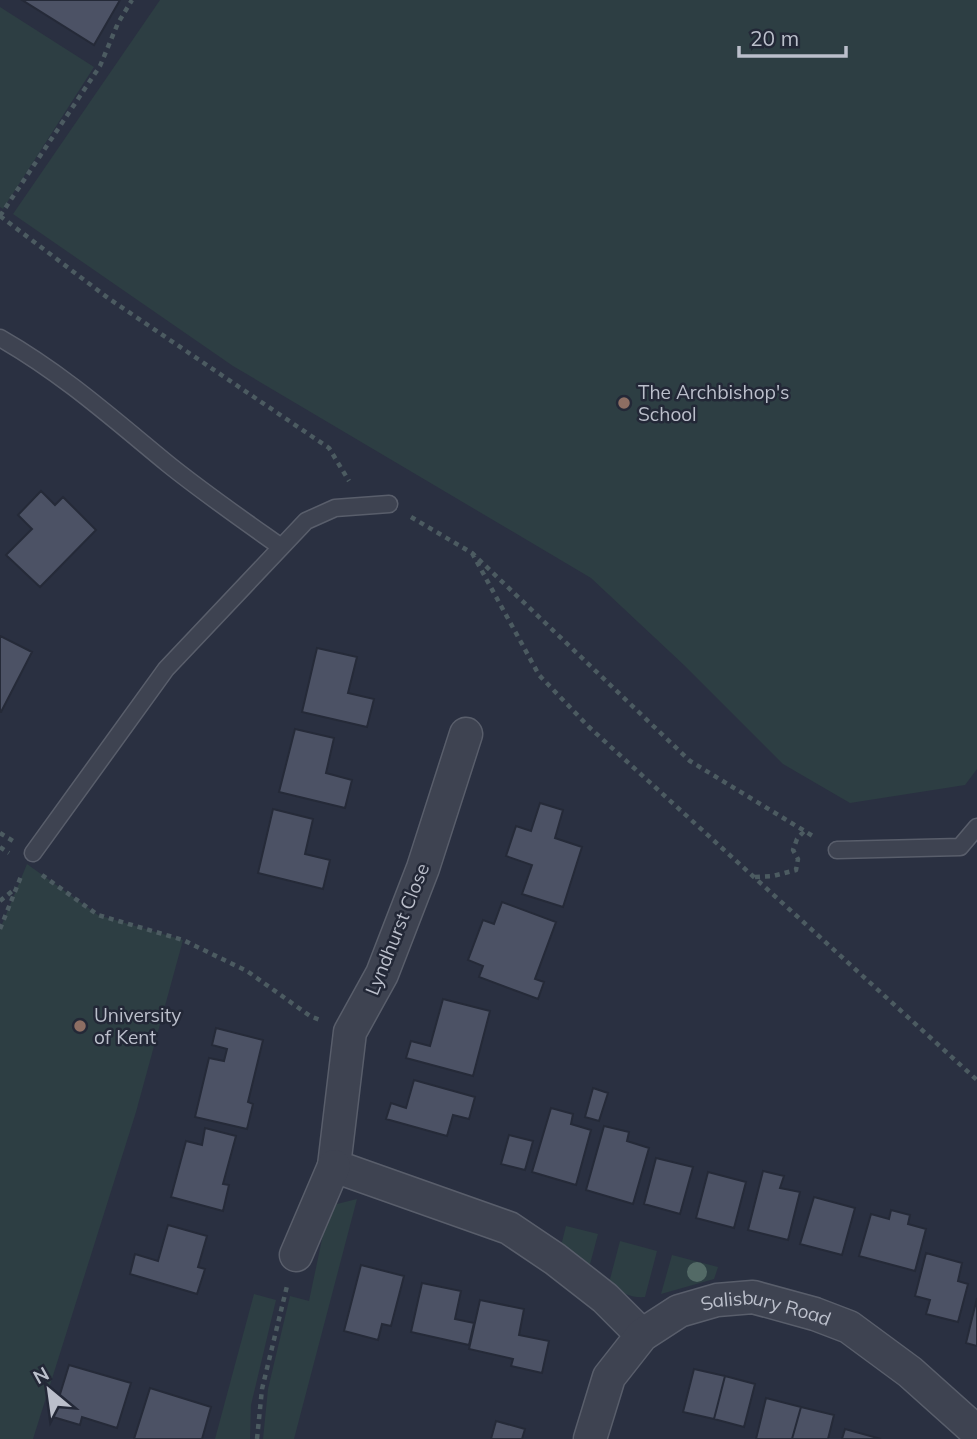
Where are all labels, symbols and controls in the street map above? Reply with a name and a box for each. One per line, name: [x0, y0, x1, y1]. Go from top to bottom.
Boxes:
scale bar: [739, 14, 846, 58]
text: 20 m: [750, 25, 799, 51]
place label: The Archbishop's School: [638, 380, 790, 426]
marker: The Archbishop's School: [616, 395, 632, 411]
street label: Lyndhurst Close: [360, 860, 434, 998]
place label: University of Kent: [94, 1003, 181, 1049]
marker: University of Kent: [72, 1018, 88, 1034]
street label: Salisbury Road: [698, 1285, 835, 1331]
north arrow: [14, 1355, 84, 1425]
text: N: [29, 1361, 53, 1389]

